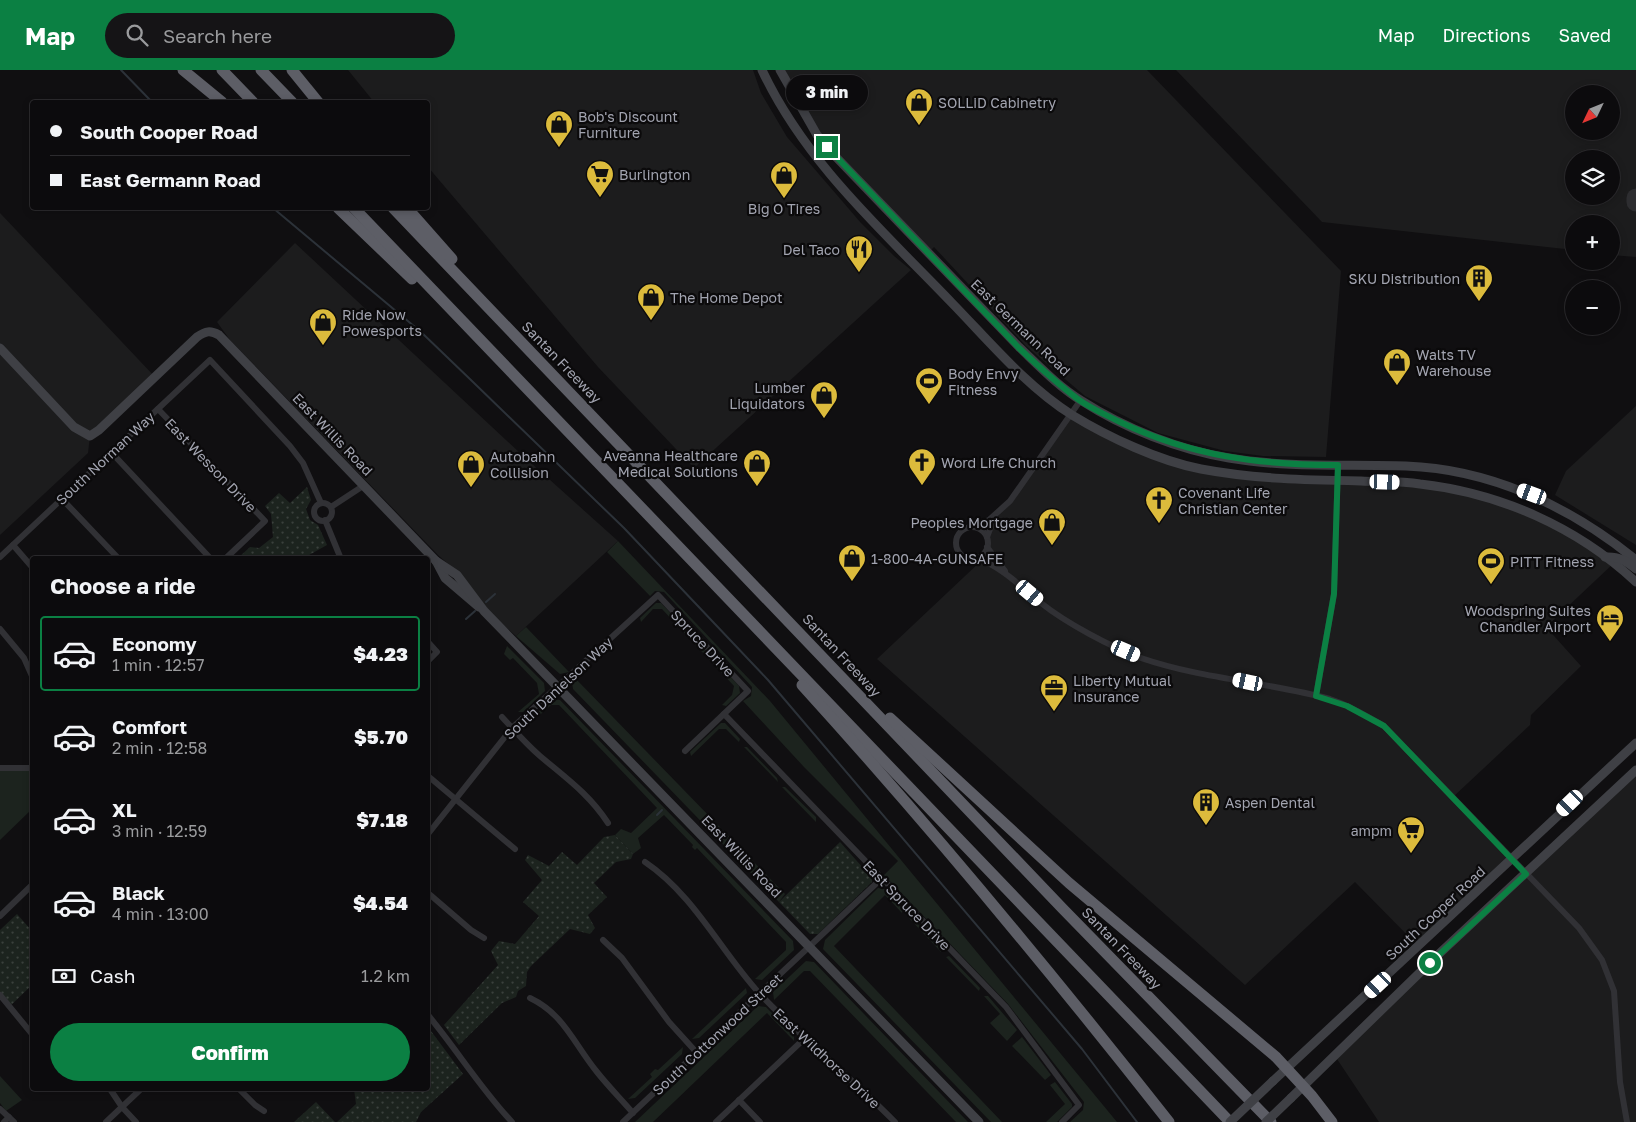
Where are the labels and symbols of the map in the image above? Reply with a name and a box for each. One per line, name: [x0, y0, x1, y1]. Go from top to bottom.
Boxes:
callout: 3 min: [786, 75, 868, 110]
north arrow: [1565, 85, 1620, 140]
shop icon: SOLLiD Cabinetry: [904, 87, 934, 126]
place label: SOLLiD Cabinetry: [938, 94, 1056, 111]
place label: Bob's Discount Furniture: [578, 108, 678, 141]
shop icon: Bob's Discount Furniture: [544, 109, 574, 148]
route end: [816, 136, 838, 158]
supermarket icon: Burlington: [585, 159, 615, 198]
shop icon: Big O Tires: [769, 160, 799, 199]
place label: Burlington: [619, 166, 690, 183]
place label: Big O Tires: [748, 200, 820, 217]
restaurant icon: Del Taco: [844, 234, 874, 273]
place label: Del Taco: [783, 241, 840, 258]
building icon: SKU Distribution: [1464, 263, 1494, 302]
place label: SKU Distribution: [1348, 270, 1460, 287]
street label: East Germann Road: [968, 275, 1074, 379]
shop icon: The Home Depot: [636, 282, 666, 321]
place label: The Home Depot: [670, 289, 783, 306]
place label: Ride Now Powesports: [342, 306, 422, 339]
shop icon: Ride Now Powesports: [308, 307, 338, 346]
street label: Santan Freeway: [519, 318, 605, 407]
place label: Walts TV Warehouse: [1416, 346, 1491, 379]
shop icon: Walts TV Warehouse: [1382, 347, 1412, 386]
place label: Body Envy Fitness: [948, 365, 1019, 398]
sports icon: Body Envy Fitness: [914, 366, 944, 405]
place label: Lumber Liquidators: [729, 379, 806, 412]
shop icon: Lumber Liquidators: [809, 380, 839, 419]
street label: East Willis Road: [289, 389, 377, 479]
street label: South Norman Way: [52, 408, 158, 508]
street label: East Wesson Drive: [162, 415, 260, 515]
place label: Aveanna Healthcare Medical Solutions: [603, 447, 738, 480]
church icon: Word Life Church: [907, 447, 937, 486]
place label: Autobahn Collision: [490, 448, 555, 481]
shop icon: Aveanna Healthcare Medical Solutions: [742, 448, 772, 487]
shop icon: Autobahn Collision: [456, 449, 486, 488]
place label: Word Life Church: [941, 454, 1056, 471]
car: [1369, 474, 1400, 490]
car: [1515, 482, 1548, 506]
place label: Covenant Life Christian Center: [1178, 484, 1288, 517]
church icon: Covenant Life Christian Center: [1144, 485, 1174, 524]
shop icon: Peoples Mortgage: [1037, 507, 1067, 546]
place label: Peoples Mortgage: [910, 514, 1033, 531]
shop icon: 1-800-4A-GUNSAFE: [837, 543, 867, 582]
sports icon: PITT Fitness: [1476, 546, 1506, 585]
place label: 1-800-4A-GUNSAFE: [871, 550, 1003, 567]
place label: PITT Fitness: [1510, 553, 1594, 570]
car: [1013, 578, 1046, 608]
place label: Woodspring Suites Chandler Airport: [1464, 602, 1591, 635]
hotel icon: Woodspring Suites Chandler Airport: [1595, 603, 1625, 642]
street label: Spruce Drive: [668, 606, 738, 680]
street label: Santan Freeway: [799, 610, 885, 700]
street label: South Danielson Way: [500, 633, 616, 743]
car: [1109, 638, 1142, 664]
place label: Liberty Mutual Insurance: [1073, 672, 1171, 705]
car: [1231, 672, 1264, 692]
office icon: Liberty Mutual Insurance: [1039, 673, 1069, 712]
building icon: Aspen Dental: [1191, 787, 1221, 826]
car: [1554, 787, 1586, 819]
place label: Aspen Dental: [1225, 794, 1315, 811]
street label: East Willis Road: [698, 811, 786, 901]
supermarket icon: ampm: [1396, 815, 1426, 854]
place label: ampm: [1351, 822, 1392, 839]
street label: East Spruce Drive: [860, 857, 954, 953]
street label: South Cooper Road: [1382, 863, 1488, 963]
street label: Santan Freeway: [1079, 904, 1165, 993]
route start: [1419, 952, 1441, 974]
street label: South Cottonwood Street: [649, 969, 785, 1099]
car: [1361, 969, 1394, 1001]
street label: East Wildhorse Drive: [770, 1004, 884, 1112]

